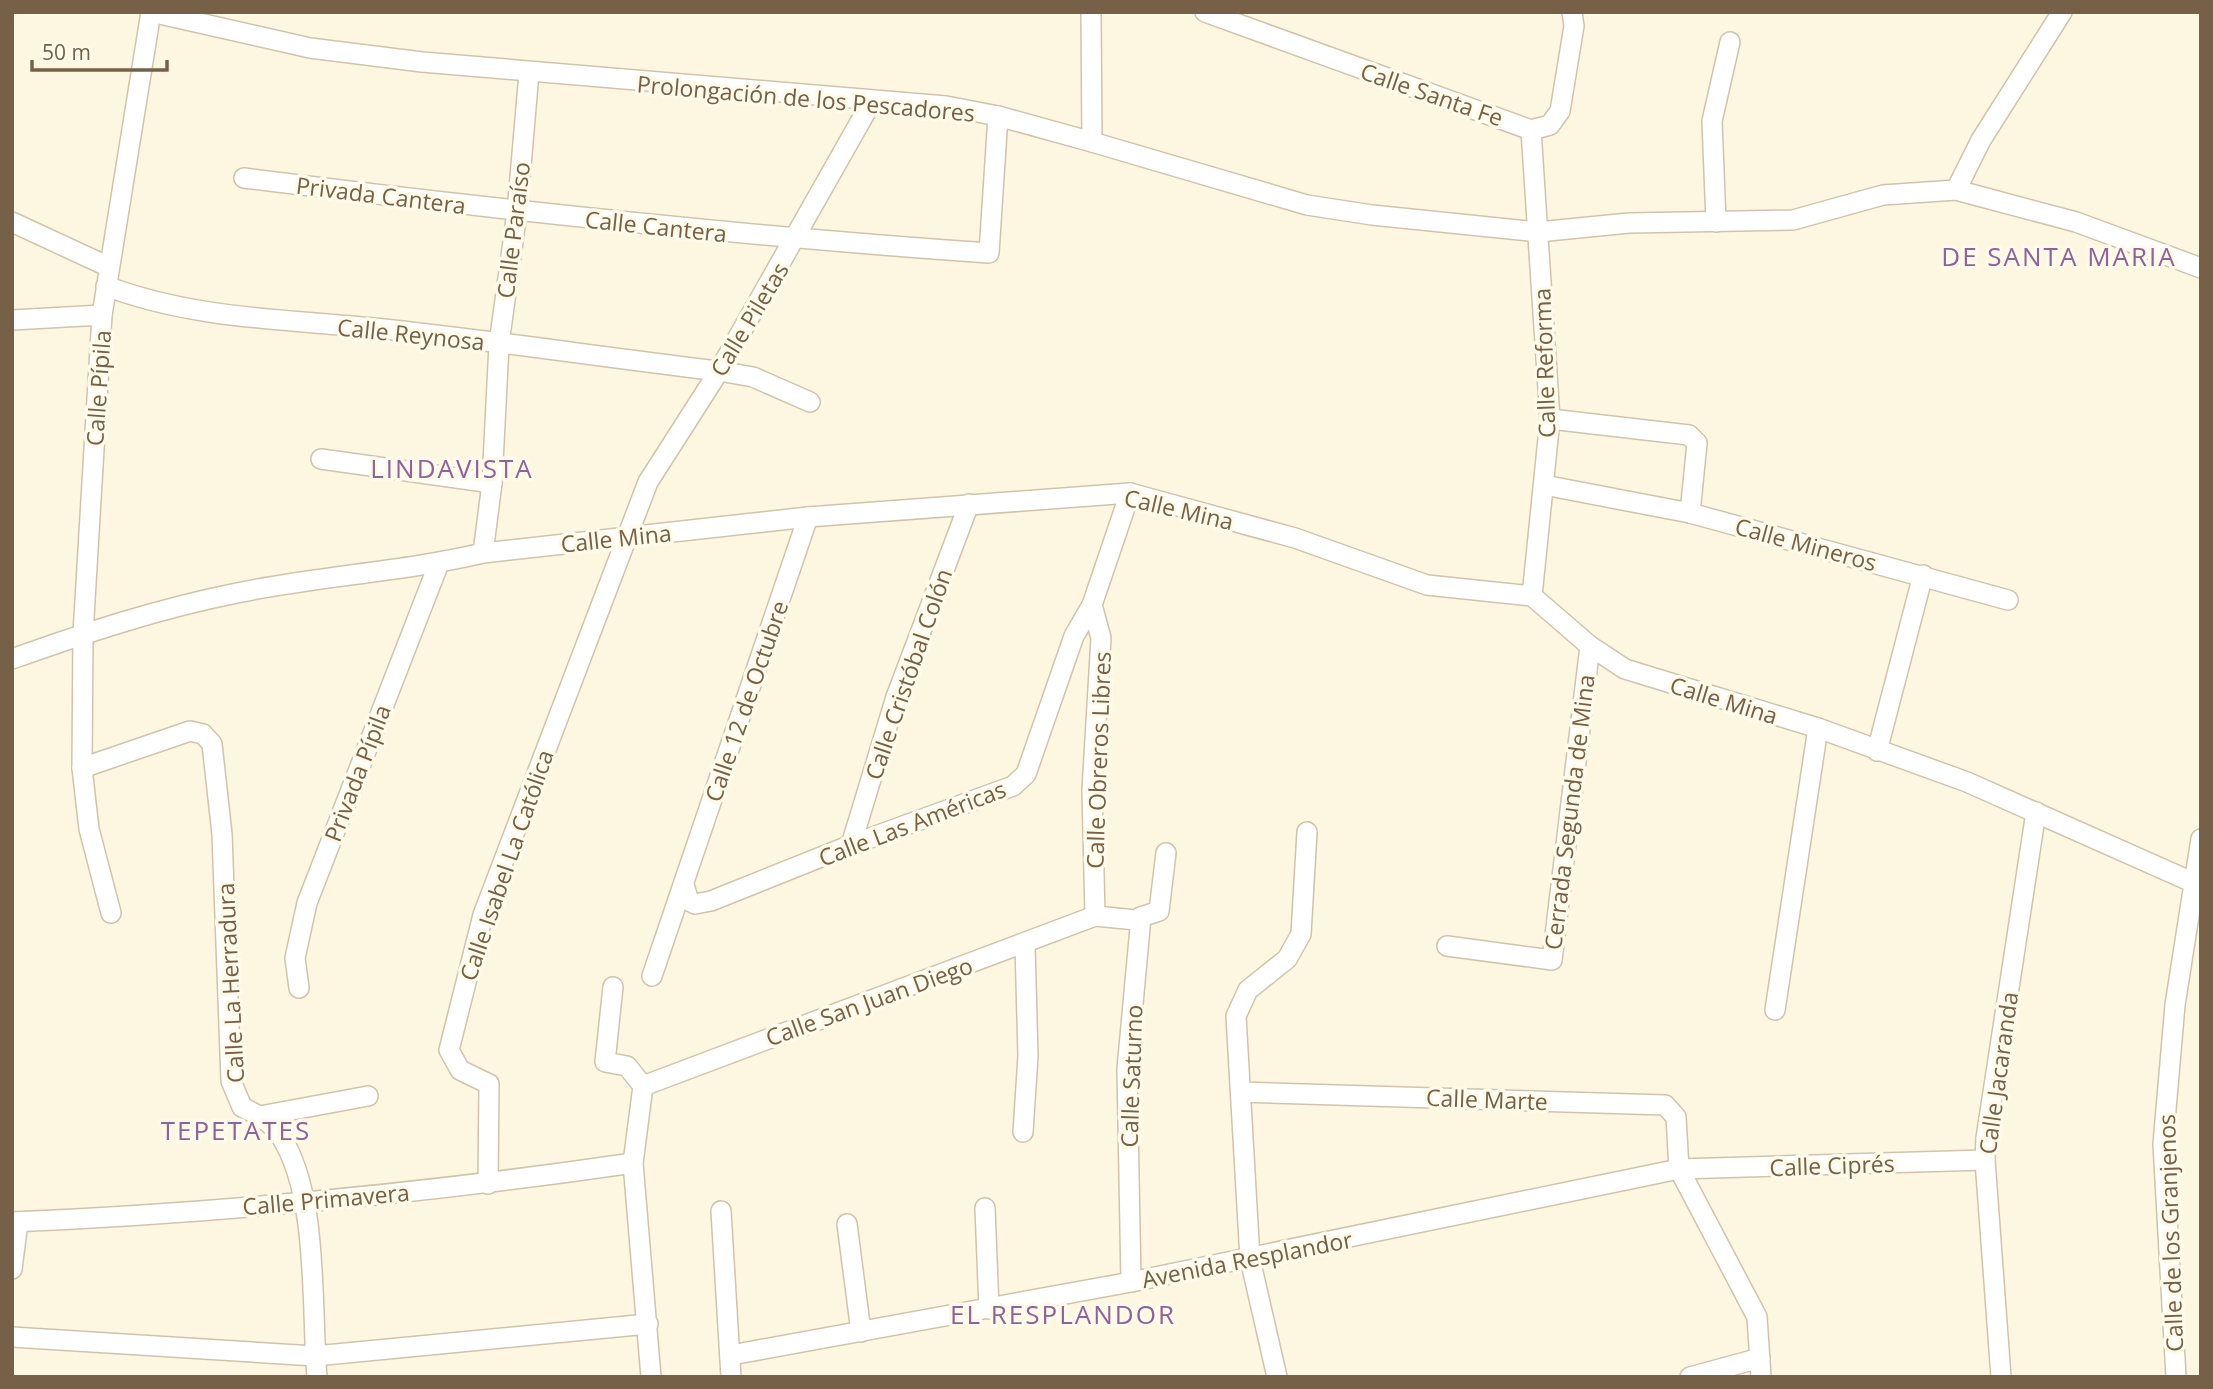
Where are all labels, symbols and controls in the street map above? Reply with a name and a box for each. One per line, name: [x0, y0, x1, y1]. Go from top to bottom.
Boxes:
scale bar: [32, 28, 166, 72]
text: 50 m: [42, 38, 91, 66]
street label: Calle Santa Fe: [1356, 55, 1508, 133]
street label: Prolongación de los Pescadores: [636, 67, 976, 129]
street label: Calle Paraíso: [489, 160, 537, 300]
street label: Privada Cantera: [294, 169, 468, 221]
street label: Calle Cantera: [583, 203, 729, 249]
district label: DE SANTA MARIA: [1941, 238, 2177, 274]
street label: Calle Piletas: [702, 256, 796, 382]
street label: Calle Reforma: [1525, 288, 1563, 438]
street label: Calle Reynosa: [336, 310, 486, 358]
street label: Calle Pípila: [78, 329, 118, 447]
district label: LINDAVISTA: [370, 450, 534, 486]
street label: Calle Mina: [1121, 481, 1237, 537]
street label: Calle Mineros: [1732, 510, 1880, 578]
street label: Calle Mina: [559, 516, 673, 560]
street label: Calle Cristóbal Colón: [857, 564, 959, 784]
street label: Calle 12 de Octubre: [697, 596, 795, 806]
street label: Calle Obreros Libres: [1078, 651, 1118, 869]
street label: Calle Mina: [1666, 668, 1782, 732]
street label: Cerrada Segunda de Mina: [1536, 672, 1602, 952]
street label: Privada Pípila: [316, 700, 398, 846]
street label: Calle Isabel La Católica: [451, 745, 561, 985]
street label: Calle Las Américas: [814, 773, 1010, 873]
street label: Calle La Herradura: [209, 882, 251, 1084]
street label: Calle San Juan Diego: [761, 949, 977, 1053]
street label: Calle Jacaranda: [1971, 990, 2025, 1156]
street label: Calle Saturno: [1113, 1004, 1149, 1148]
street label: Calle Marte: [1426, 1081, 1548, 1117]
district label: TEPETATES: [161, 1112, 311, 1148]
street label: Calle de los Granjenos: [2150, 1114, 2190, 1352]
street label: Calle Ciprés: [1769, 1147, 1895, 1183]
street label: Calle Primavera: [241, 1176, 411, 1222]
street label: Avenida Resplandor: [1139, 1223, 1356, 1295]
district label: EL RESPLANDOR: [950, 1296, 1176, 1332]

